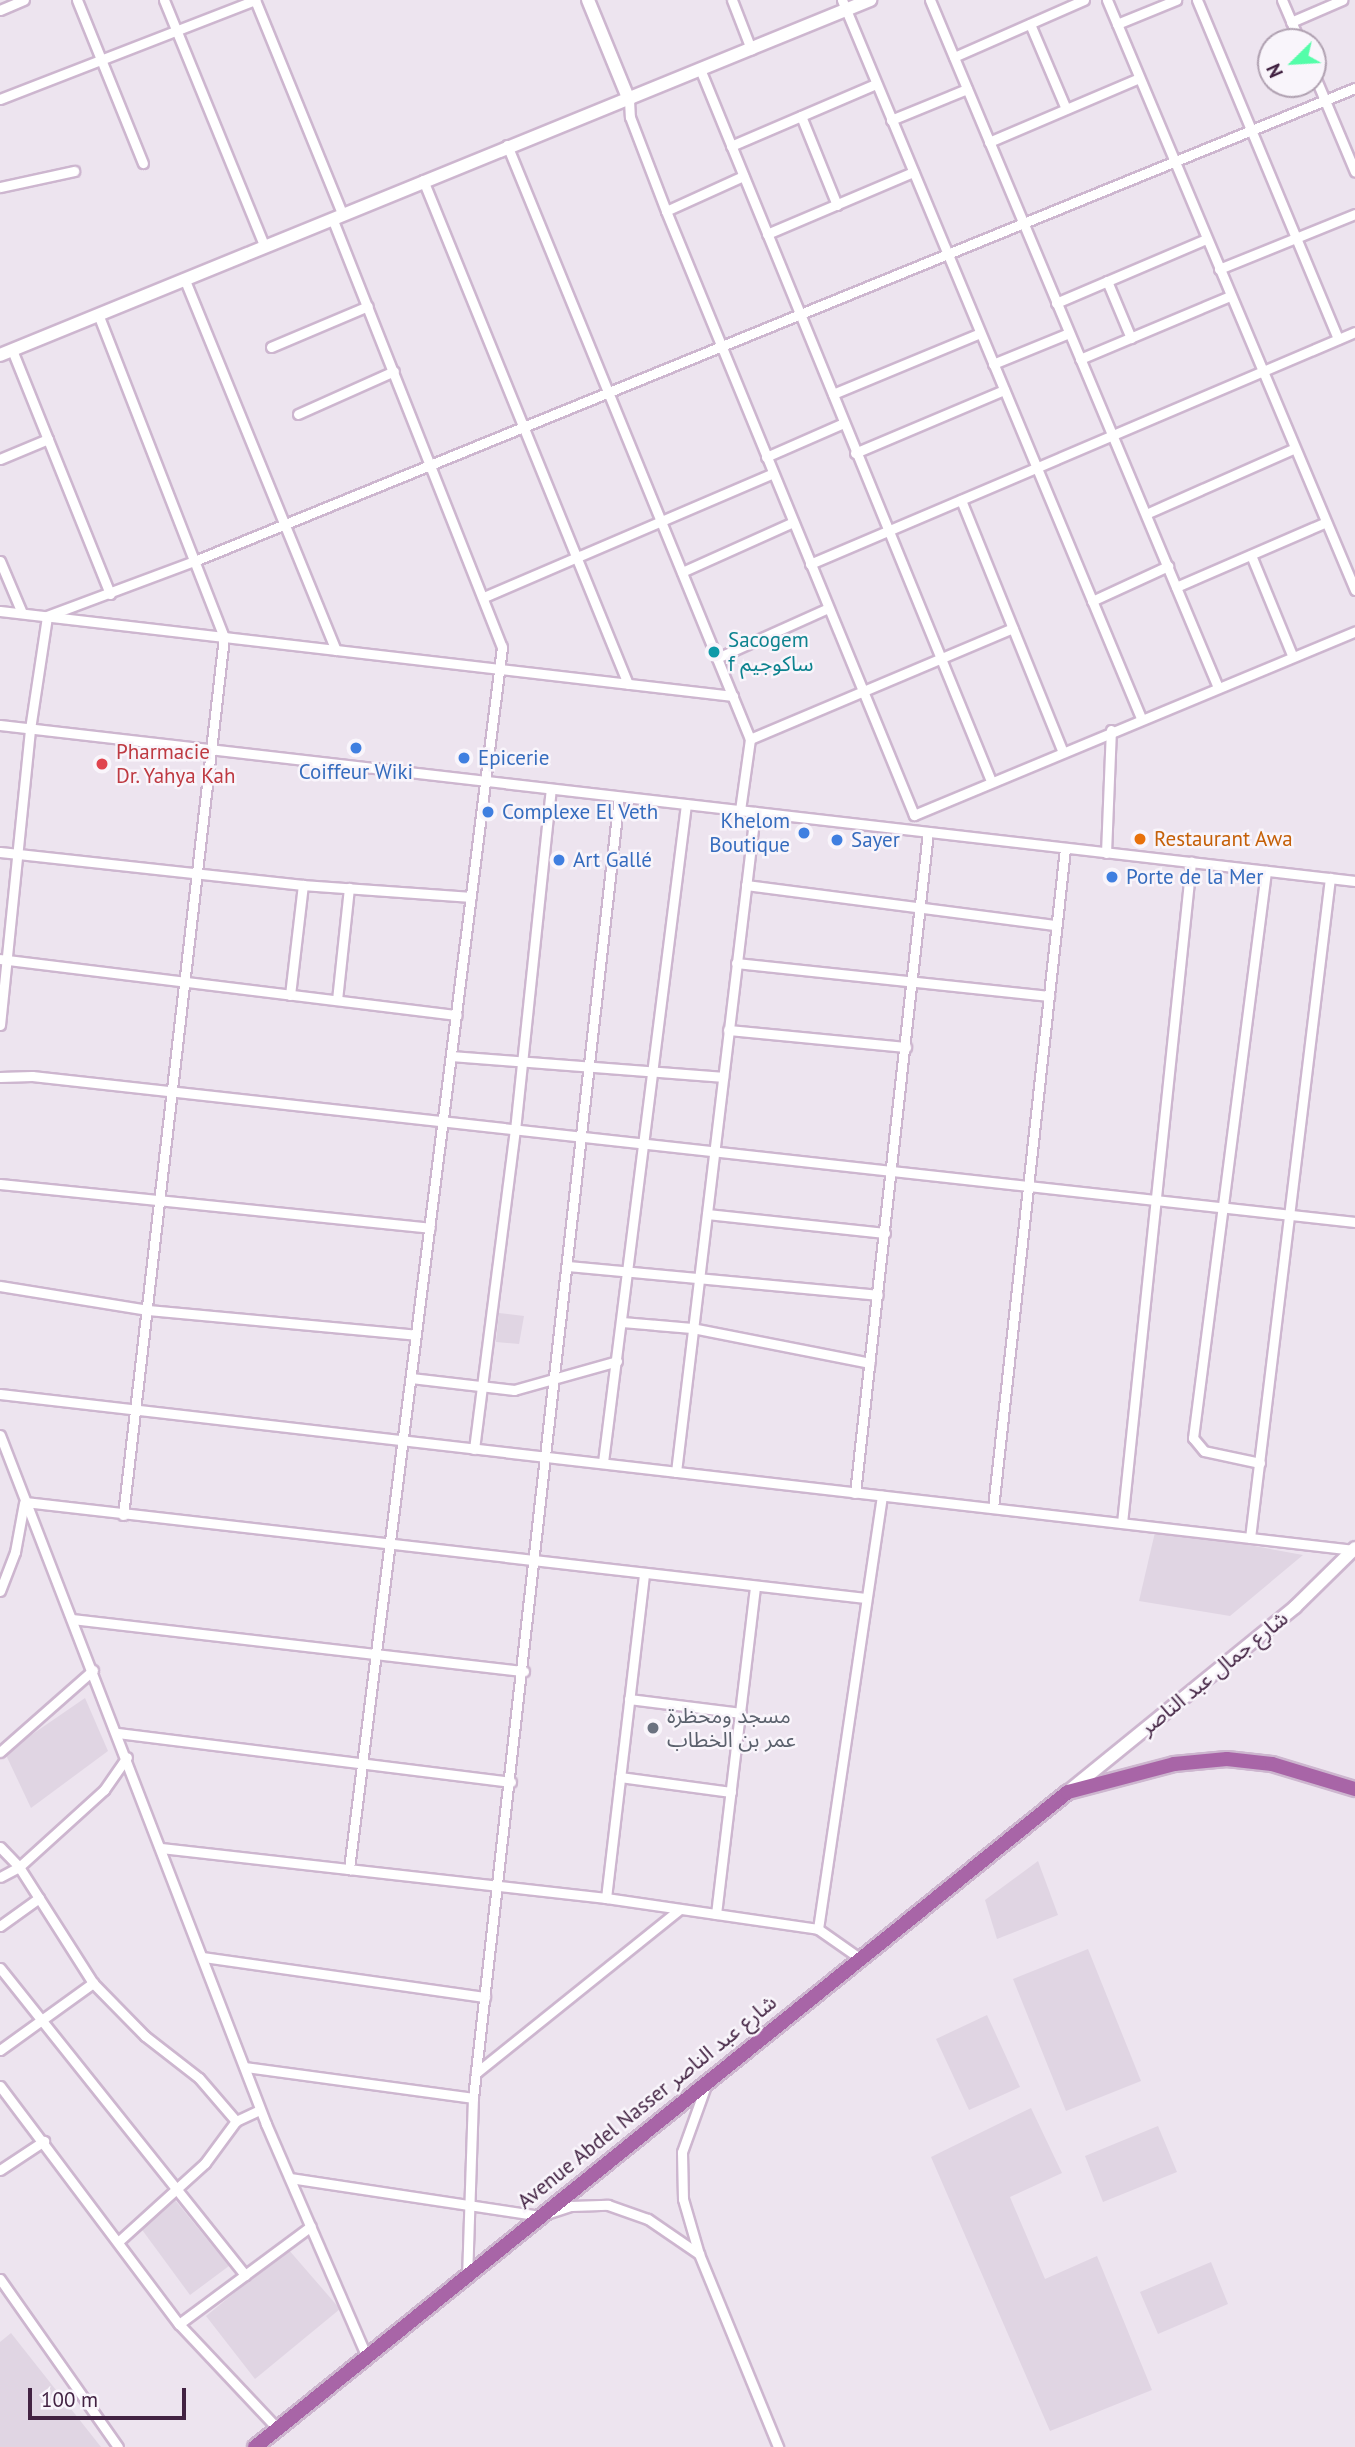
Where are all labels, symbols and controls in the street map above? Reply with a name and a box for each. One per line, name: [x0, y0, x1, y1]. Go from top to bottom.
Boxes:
north arrow: [1257, 28, 1327, 98]
text: N: [1261, 60, 1288, 81]
place label: Sacogem f ساكوجيم: [728, 627, 813, 677]
marker: Sacogem f ساكوجيم: [706, 644, 722, 660]
place label: Pharmacie Dr. Yahya Kah: [116, 739, 238, 789]
marker: Coiffeur Wiki: [348, 740, 364, 756]
place label: Epicerie: [478, 745, 549, 771]
marker: Epicerie: [456, 750, 472, 766]
marker: Pharmacie Dr. Yahya Kah: [94, 756, 110, 772]
place label: Coiffeur Wiki: [299, 759, 413, 785]
place label: Complexe El Veth: [502, 799, 659, 825]
marker: Complexe El Veth: [480, 804, 496, 820]
place label: Khelom Boutique: [709, 808, 790, 858]
marker: Khelom Boutique: [796, 825, 812, 841]
place label: Restaurant Awa: [1154, 826, 1293, 852]
place label: Sayer: [851, 827, 900, 853]
marker: Restaurant Awa: [1132, 831, 1148, 847]
marker: Sayer: [829, 832, 845, 848]
place label: Art Gallé: [573, 847, 652, 873]
marker: Art Gallé: [551, 852, 567, 868]
place label: Porte de la Mer: [1126, 864, 1263, 890]
marker: Porte de la Mer: [1104, 869, 1120, 885]
street label: شارع جمال عبد الناصر: [1135, 1606, 1293, 1740]
place label: مسجد ومحظرة عمر بن الخطاب: [667, 1703, 796, 1753]
marker: مسجد ومحظرة عمر بن الخطاب: [645, 1720, 661, 1736]
street label: Avenue Abdel Nasser شارع عبد الناصر: [512, 1990, 782, 2214]
scale bar: [32, 2374, 189, 2418]
text: 100 m: [41, 2386, 98, 2413]

